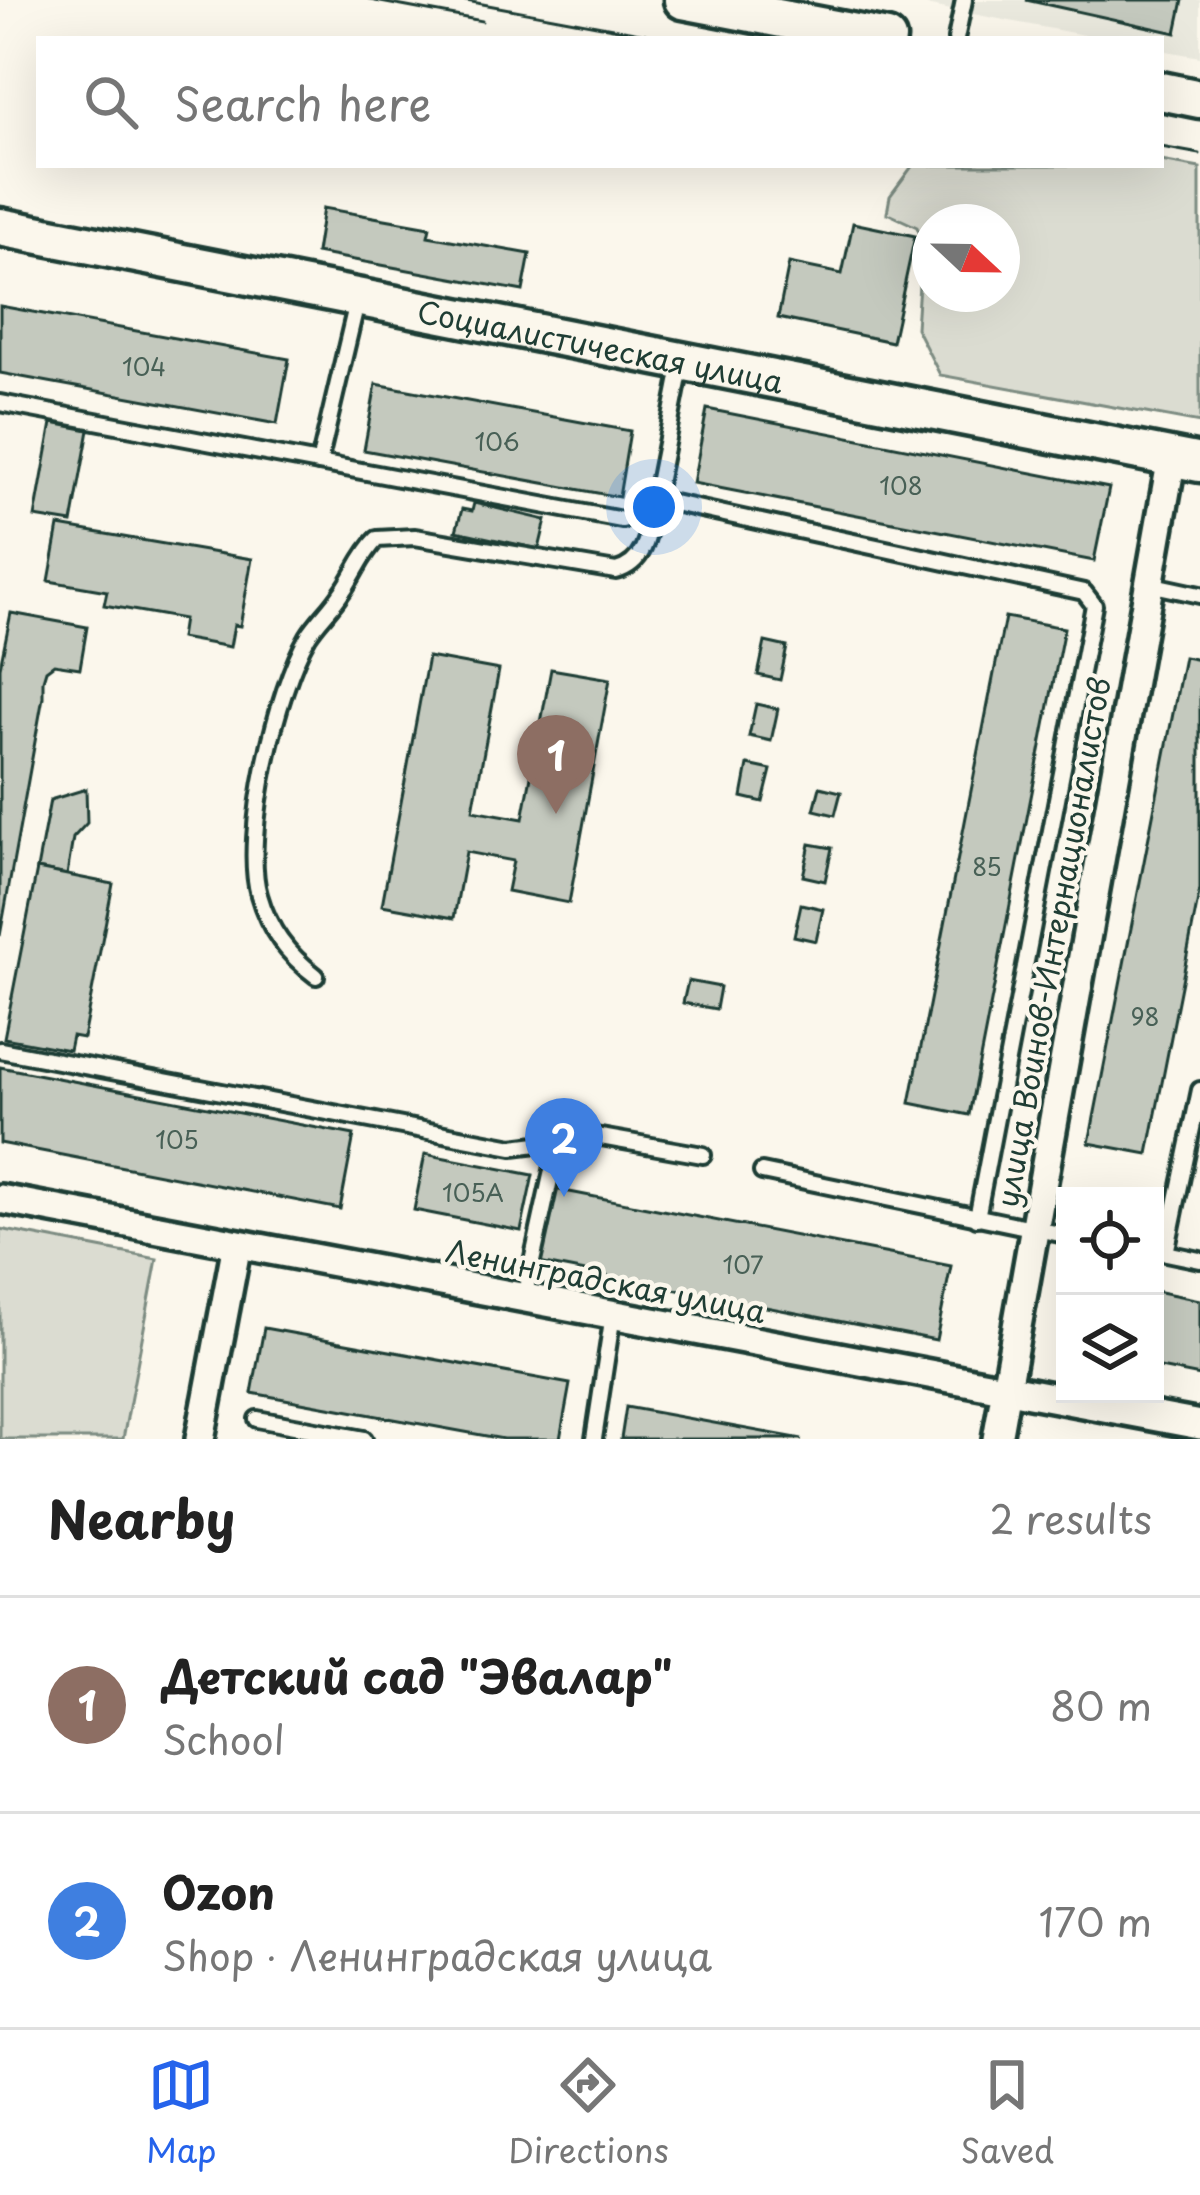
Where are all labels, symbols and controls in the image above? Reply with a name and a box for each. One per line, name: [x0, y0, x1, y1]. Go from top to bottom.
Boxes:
search box: [36, 36, 1164, 168]
text: Search here: [174, 68, 431, 136]
icon: search: [78, 69, 144, 135]
north arrow: [912, 204, 1020, 312]
street label: Социалистическая улица: [414, 287, 788, 403]
house number: 104: [122, 348, 166, 384]
house number: 106: [474, 423, 520, 459]
house number: 108: [879, 467, 923, 503]
your location: [624, 477, 684, 537]
street label: улица Воинов-Интернационалистов: [983, 674, 1121, 1210]
pin: 1: [517, 715, 595, 814]
house number: 85: [972, 848, 1002, 884]
house number: 98: [1130, 998, 1160, 1034]
pin: 2: [525, 1098, 603, 1197]
house number: 105: [155, 1121, 199, 1157]
house number: 105А: [442, 1174, 504, 1210]
map controls: [1056, 1187, 1164, 1403]
button: locate: [1056, 1187, 1164, 1295]
street label: Ленинградская улица: [442, 1227, 770, 1333]
house number: 107: [722, 1246, 764, 1282]
button: layers: [1056, 1295, 1164, 1403]
text: Nearby: [48, 1479, 235, 1556]
text: 2 results: [990, 1488, 1152, 1547]
text: Детский сад "Эвалар": [162, 1641, 673, 1709]
text: 1: [78, 1675, 96, 1734]
text: 80 m: [1050, 1675, 1152, 1734]
text: School: [162, 1709, 285, 1768]
text: Ozon: [162, 1857, 275, 1925]
text: 2: [73, 1891, 101, 1950]
text: 170 m: [1039, 1891, 1152, 1950]
text: Shop · Ленинградская улица: [162, 1925, 712, 1984]
tab: Map: [146, 2052, 216, 2174]
tab: Directions: [508, 2052, 669, 2174]
tab: Saved: [960, 2052, 1054, 2174]

